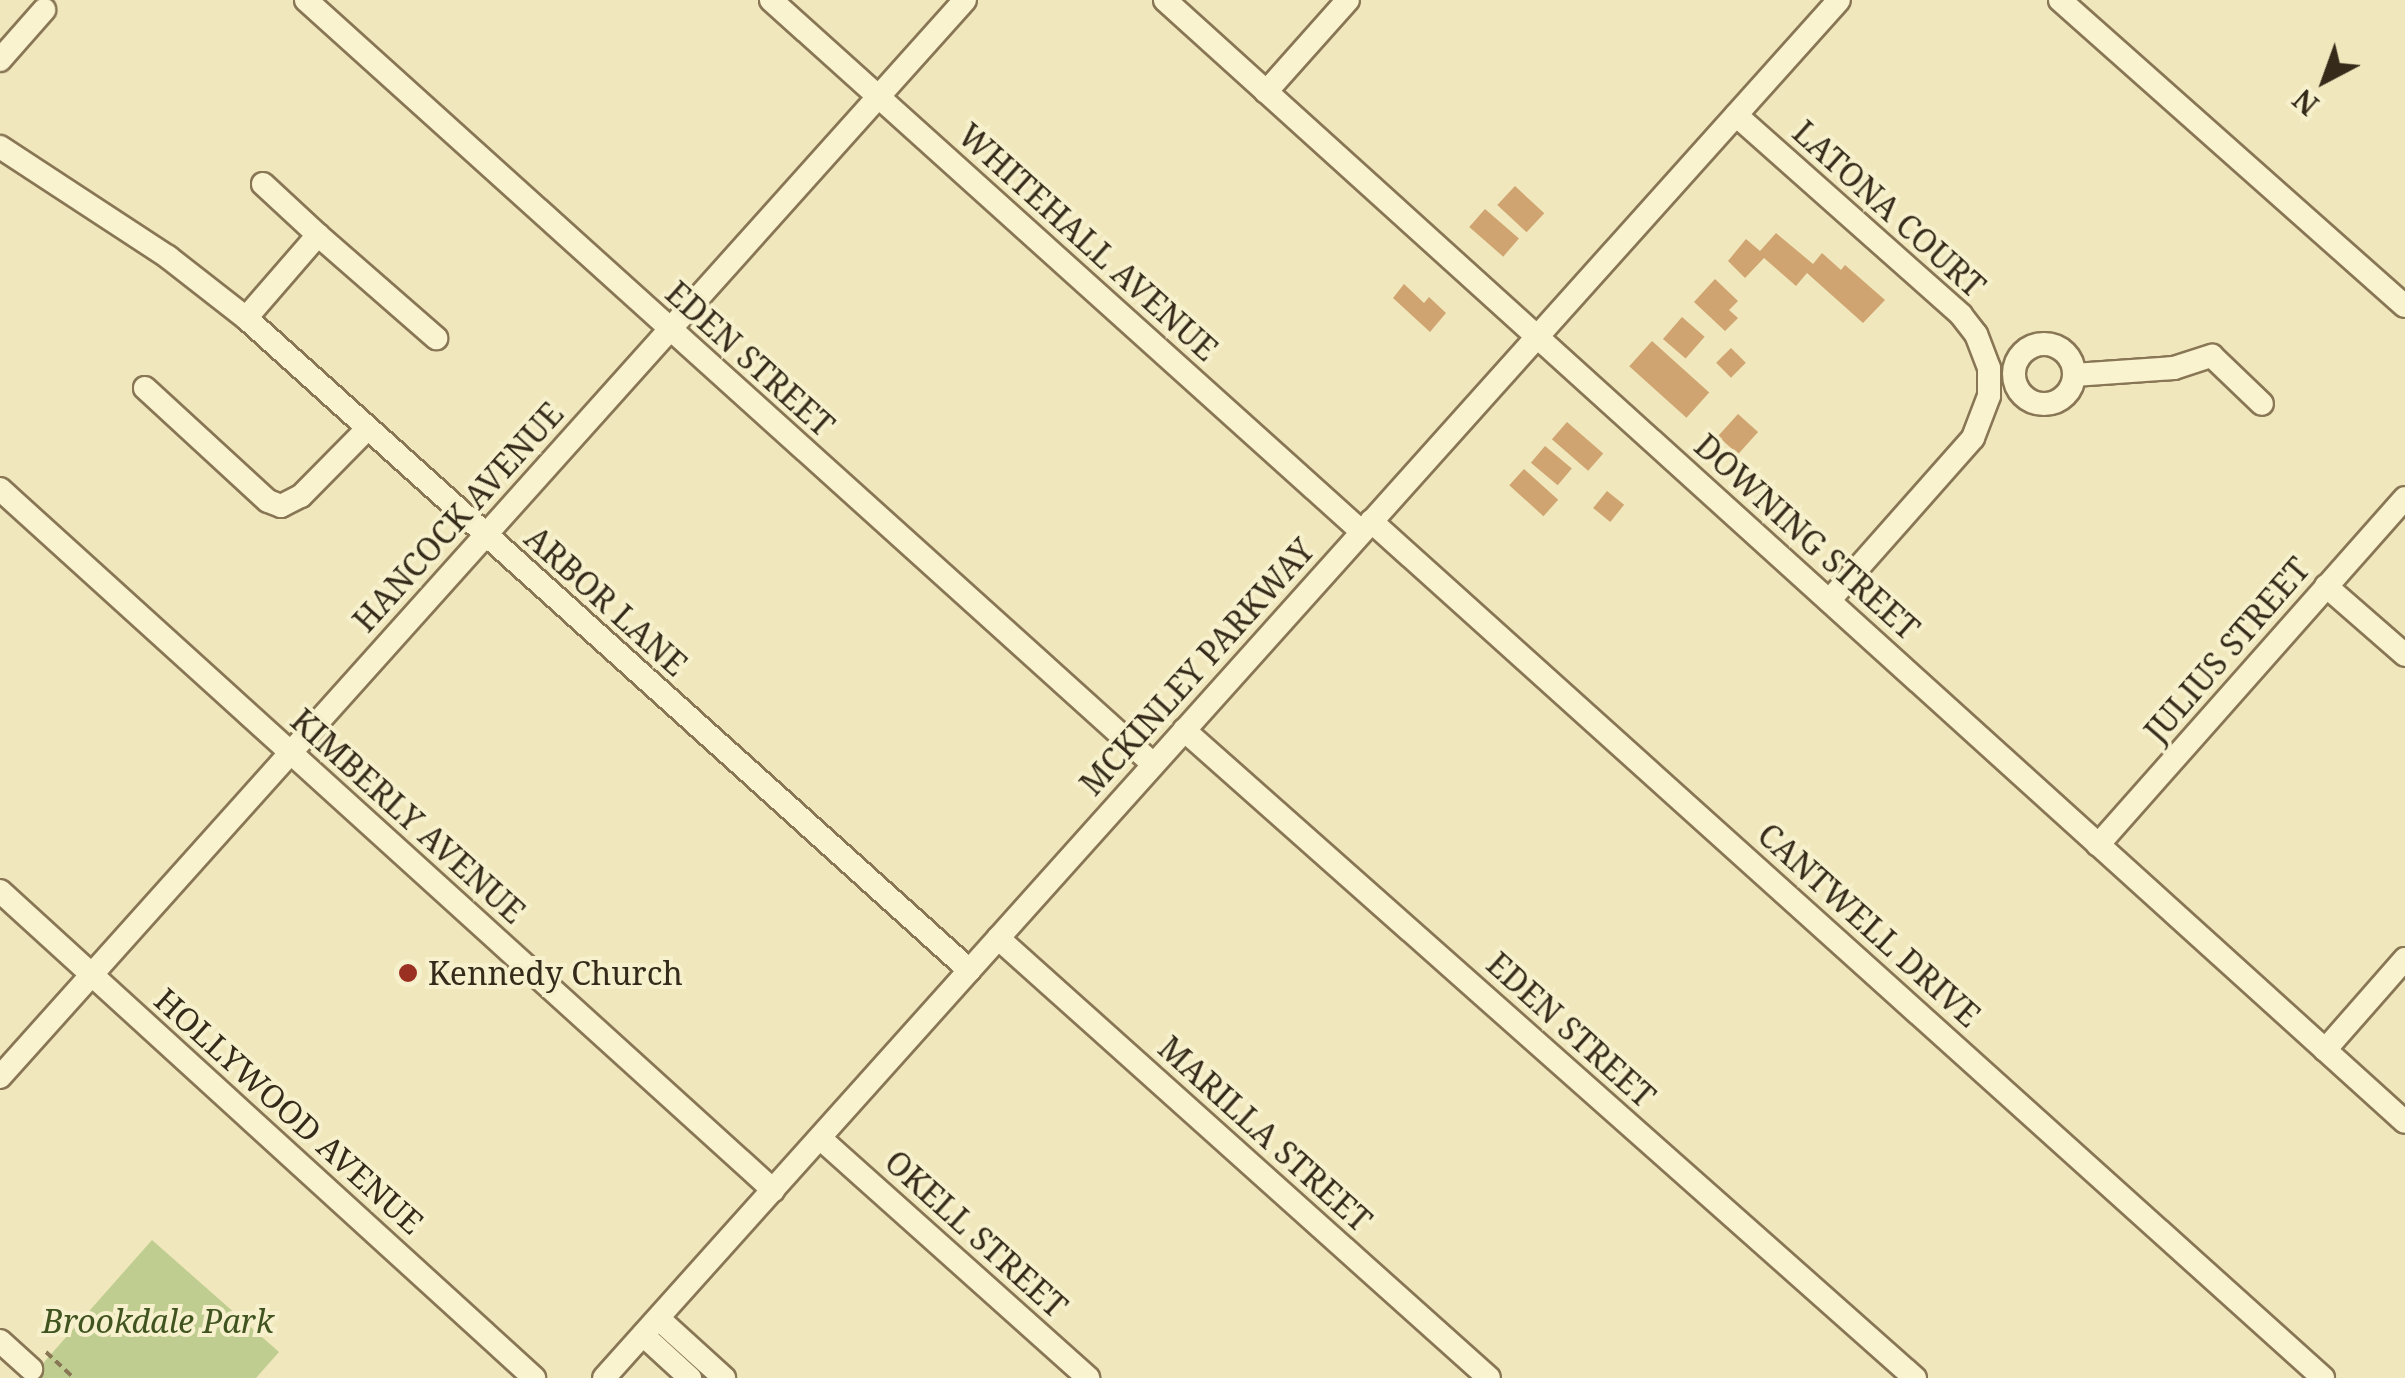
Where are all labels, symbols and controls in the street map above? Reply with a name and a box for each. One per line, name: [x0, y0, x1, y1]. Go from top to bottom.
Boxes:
north arrow: [2275, 30, 2375, 130]
text: N: [2285, 81, 2326, 124]
street label: LATONA COURT: [1785, 113, 1993, 305]
street label: WHITEHALL AVENUE: [951, 116, 1225, 368]
street label: EDEN STREET: [658, 274, 842, 444]
street label: HANCOCK AVENUE: [345, 395, 571, 639]
street label: DOWNING STREET: [1687, 426, 1927, 648]
street label: ARBOR LANE: [517, 518, 695, 684]
street label: MCKINLEY PARKWAY: [1072, 531, 1322, 803]
street label: JULIUS STREET: [2137, 550, 2317, 750]
street label: KIMBERLY AVENUE: [283, 701, 533, 931]
street label: CANTWELL DRIVE: [1750, 815, 1988, 1035]
street label: EDEN STREET: [1479, 945, 1663, 1115]
place label: Kennedy Church: [428, 954, 683, 992]
marker: Kennedy Church: [397, 962, 419, 984]
street label: HOLLYWOOD AVENUE: [147, 980, 431, 1242]
street label: MARILLA STREET: [1151, 1028, 1379, 1240]
street label: OKELL STREET: [877, 1142, 1075, 1326]
park label: Brookdale Park: [42, 1302, 274, 1340]

